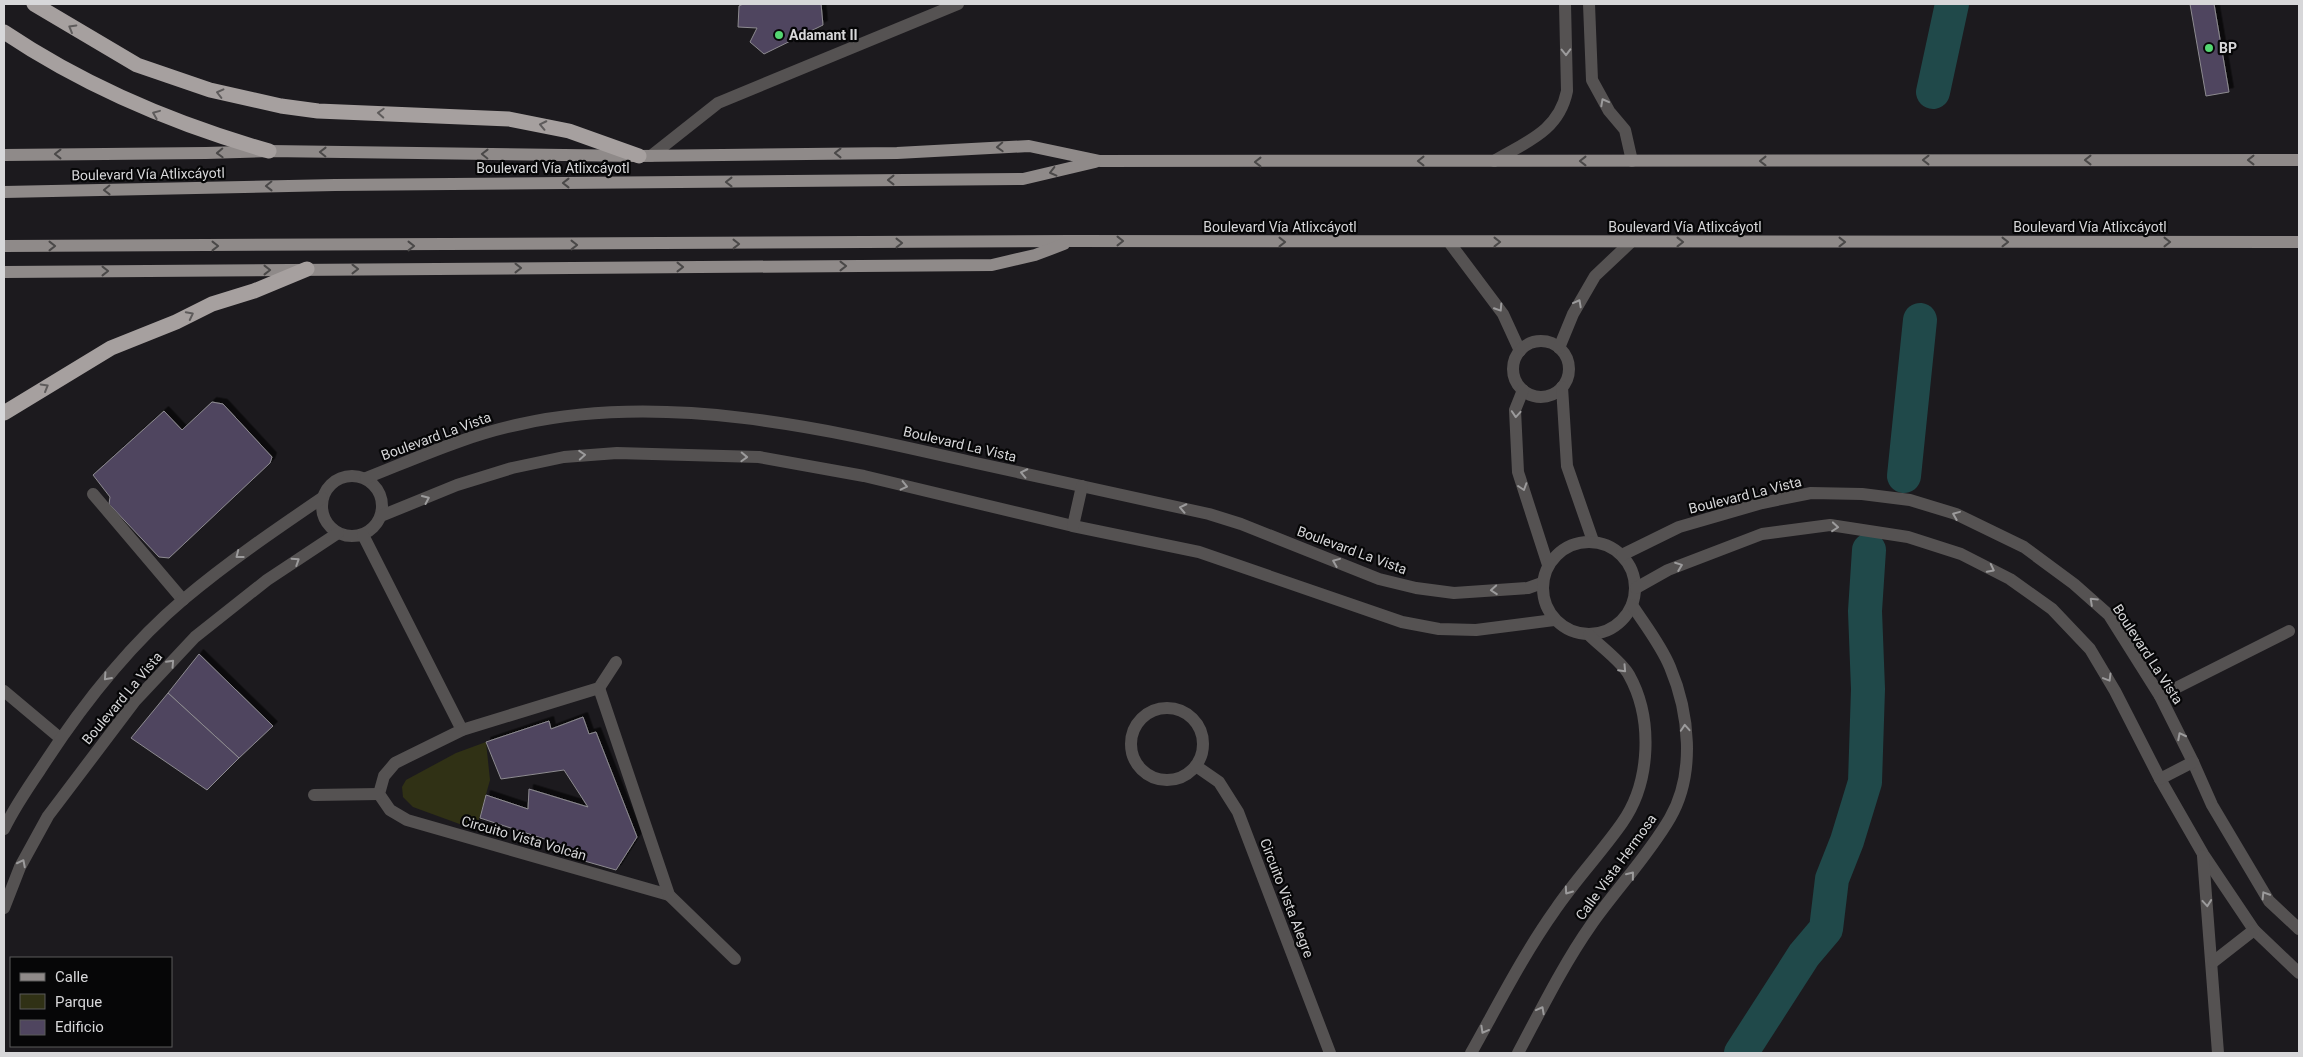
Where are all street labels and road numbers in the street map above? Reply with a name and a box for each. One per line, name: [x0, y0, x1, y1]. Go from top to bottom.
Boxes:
street label: Boulevard Vía Atlixcáyotl: [476, 160, 630, 176]
street label: Boulevard Vía Atlixcáyotl: [71, 165, 225, 183]
street label: Boulevard Vía Atlixcáyotl: [1203, 219, 1357, 235]
street label: Boulevard Vía Atlixcáyotl: [1608, 219, 1762, 235]
street label: Boulevard Vía Atlixcáyotl: [2013, 219, 2167, 235]
street label: Boulevard La Vista: [379, 409, 493, 463]
street label: Boulevard La Vista: [902, 423, 1018, 465]
street label: Boulevard La Vista: [1687, 473, 1803, 517]
street label: Boulevard La Vista: [1295, 523, 1409, 577]
street label: Boulevard La Vista: [2110, 601, 2186, 707]
street label: Boulevard La Vista: [79, 648, 165, 748]
street label: Calle Vista Hermosa: [1572, 811, 1660, 923]
street label: Circuito Vista Volcán: [460, 812, 588, 864]
street label: Circuito Vista Alegre: [1257, 836, 1317, 960]

